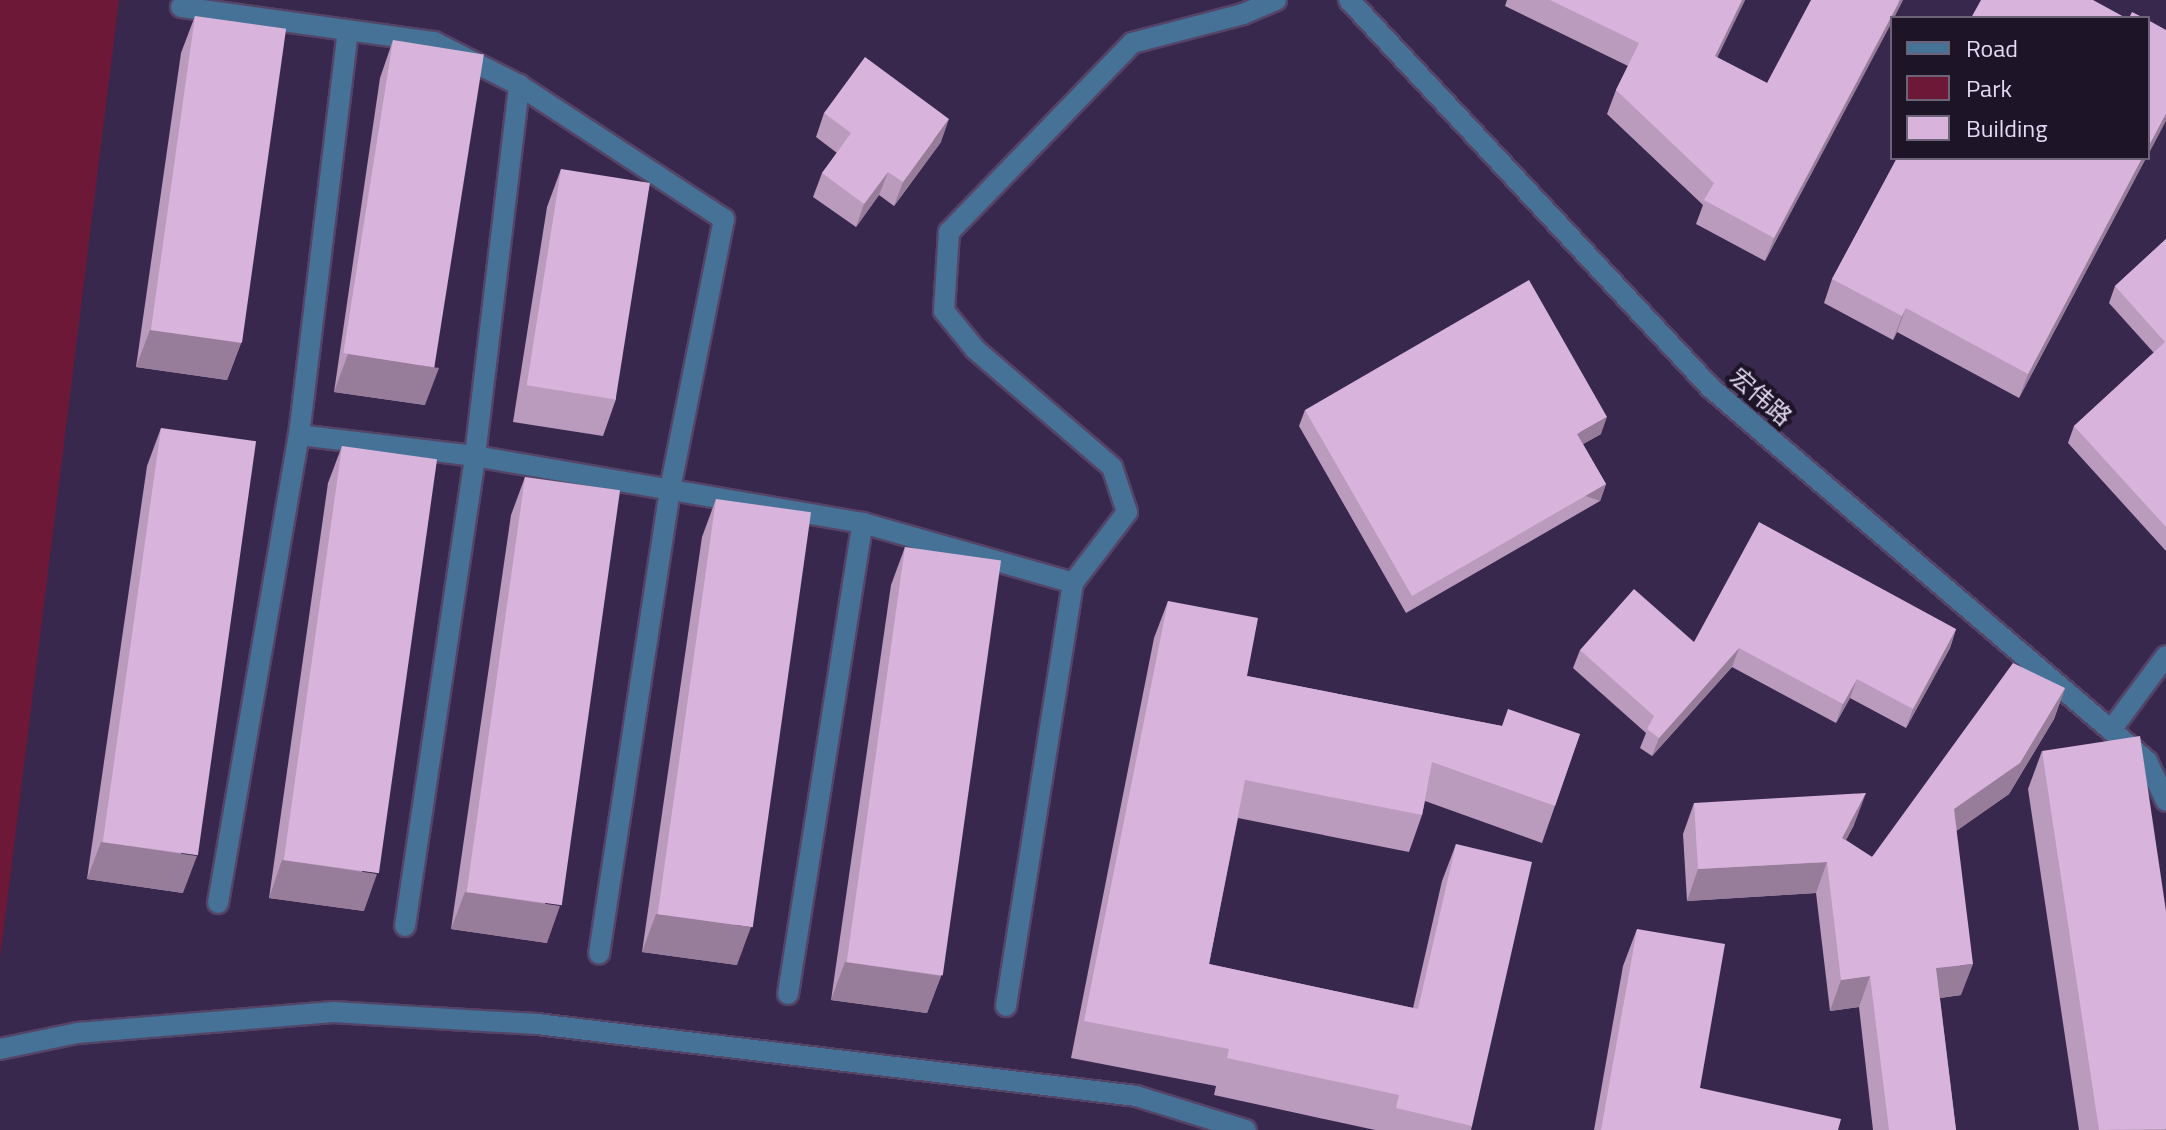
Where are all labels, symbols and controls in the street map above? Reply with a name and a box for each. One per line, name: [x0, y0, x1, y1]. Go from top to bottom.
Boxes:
legend: [1890, 16, 2150, 160]
text: Road: [1966, 30, 2018, 66]
text: Park: [1966, 70, 2012, 106]
text: Building: [1966, 110, 2048, 146]
street label: 宏伟路: [1724, 363, 1798, 431]

